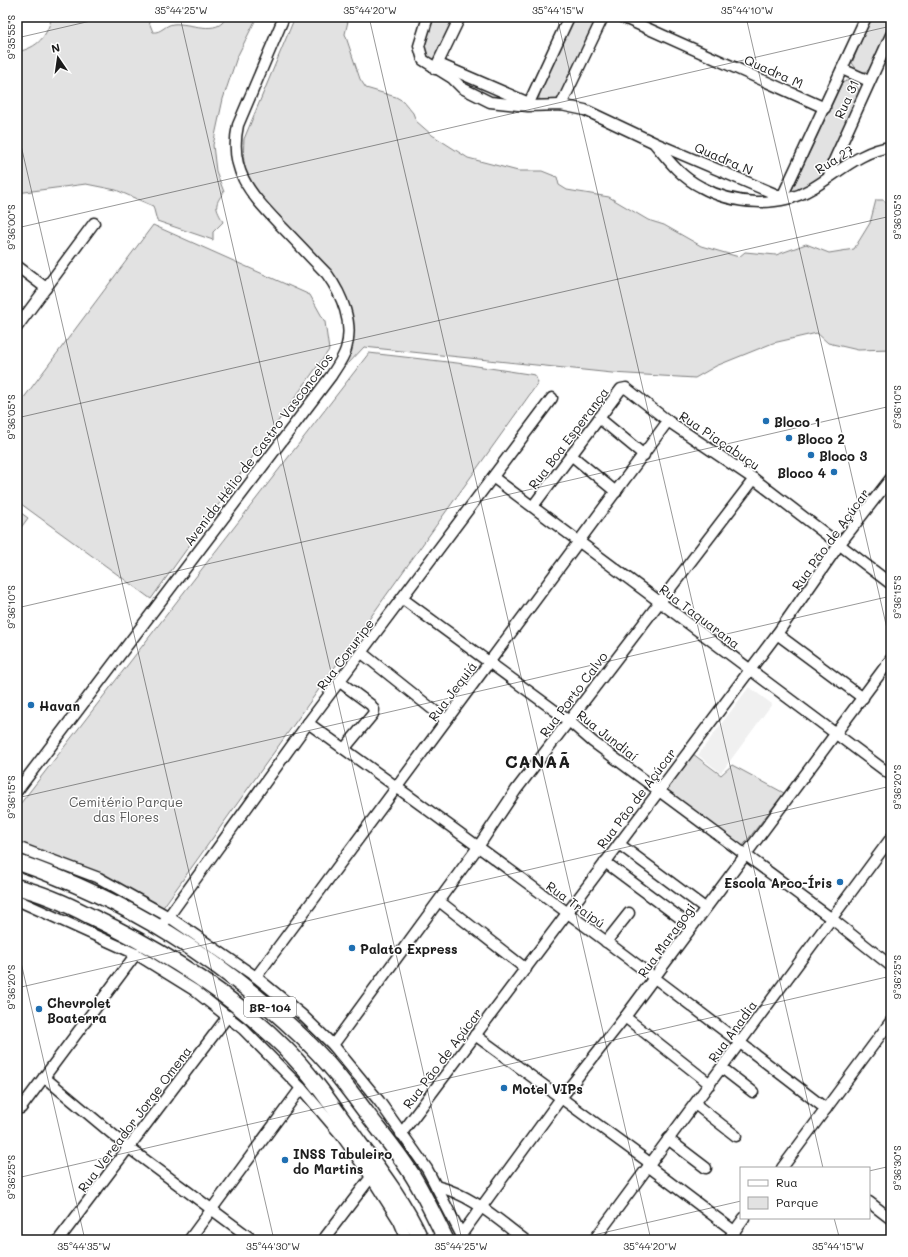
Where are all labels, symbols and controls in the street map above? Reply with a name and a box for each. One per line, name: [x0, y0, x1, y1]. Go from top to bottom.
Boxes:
text: 35°44'25"W: [154, 3, 208, 17]
text: 35°44'20"W: [343, 3, 397, 17]
text: 35°44'15"W: [532, 3, 584, 17]
text: 35°44'10"W: [721, 3, 773, 17]
text: 9°35'55"S: [4, 14, 18, 59]
north arrow: [38, 38, 78, 78]
text: N: [50, 40, 61, 56]
street label: Quadra M: [742, 50, 806, 92]
street label: Rua 31: [830, 77, 862, 121]
street label: Quadra N: [692, 138, 756, 178]
street label: Rua 27: [812, 141, 856, 177]
text: 9°36'05"S: [890, 194, 904, 240]
text: 9°36'00"S: [4, 204, 18, 250]
street label: Avenida Hélio de Castro Vasconcelos: [180, 349, 336, 549]
street label: Rua Boa Esperança: [524, 384, 612, 492]
text: 9°36'10"S: [890, 385, 904, 429]
text: 9°36'05"S: [4, 394, 18, 440]
street label: Rua Piaçabuçu: [676, 407, 764, 473]
place label: Bloco 1: [774, 413, 820, 430]
marker: Bloco 1: [761, 416, 771, 426]
place label: Bloco 2: [797, 430, 845, 447]
marker: Bloco 2: [784, 433, 794, 443]
place label: Bloco 3: [819, 447, 868, 464]
marker: Bloco 3: [806, 450, 816, 460]
place label: Bloco 4: [777, 464, 826, 481]
marker: Bloco 4: [829, 467, 839, 477]
street label: Rua Pão de Açúcar: [787, 485, 873, 593]
text: 9°36'15"S: [890, 575, 904, 619]
street label: Rua Taquarana: [656, 580, 744, 652]
text: 9°36'10"S: [4, 585, 18, 629]
street label: Rua Coruripe: [313, 615, 377, 693]
street label: Rua Porto Calvo: [535, 648, 611, 740]
street label: Rua Jequiá: [424, 658, 480, 724]
place label: Havan: [39, 697, 80, 714]
marker: Havan: [26, 700, 36, 710]
street label: Rua Jundiaí: [574, 706, 642, 764]
street label: Rua Pão de Açúcar: [593, 744, 679, 852]
district label: CANAÃ: [505, 750, 571, 772]
text: 9°36'20"S: [890, 764, 904, 809]
text: 9°36'15"S: [4, 775, 18, 819]
park label: Cemitério Parque das Flores: [69, 793, 183, 825]
place label: Escola Arco-Íris: [724, 874, 832, 891]
street label: Rua Traipú: [543, 877, 609, 931]
marker: Escola Arco-Íris: [835, 877, 845, 887]
street label: Rua Maragogi: [633, 900, 699, 980]
place label: Palato Express: [360, 940, 458, 957]
marker: Palato Express: [347, 943, 357, 953]
text: 9°36'25"S: [890, 954, 904, 999]
text: 9°36'20"S: [4, 964, 18, 1009]
place label: Chevrolet Boaterra: [47, 994, 111, 1026]
road number: BR-104: [244, 997, 296, 1017]
street label: Rua Anadia: [704, 997, 760, 1065]
marker: Chevrolet Boaterra: [34, 1004, 44, 1014]
street label: Rua Pão de Açúcar: [399, 1004, 485, 1112]
street label: Rua Vereador Jorge Omena: [73, 1043, 195, 1195]
place label: Motel VIPs: [512, 1080, 583, 1097]
marker: Motel VIPs: [499, 1083, 509, 1093]
place label: INSS Tabuleiro do Martins: [293, 1145, 392, 1177]
text: 9°36'30"S: [890, 1145, 904, 1191]
text: 9°36'25"S: [4, 1154, 18, 1199]
marker: INSS Tabuleiro do Martins: [280, 1155, 290, 1165]
legend: [740, 1167, 870, 1219]
text: Rua: [776, 1174, 798, 1190]
text: Parque: [776, 1194, 819, 1210]
text: 35°44'35"W: [57, 1239, 111, 1253]
text: 35°44'30"W: [246, 1239, 300, 1253]
text: 35°44'25"W: [434, 1239, 488, 1253]
text: 35°44'20"W: [623, 1239, 677, 1253]
text: 35°44'15"W: [812, 1239, 864, 1253]

